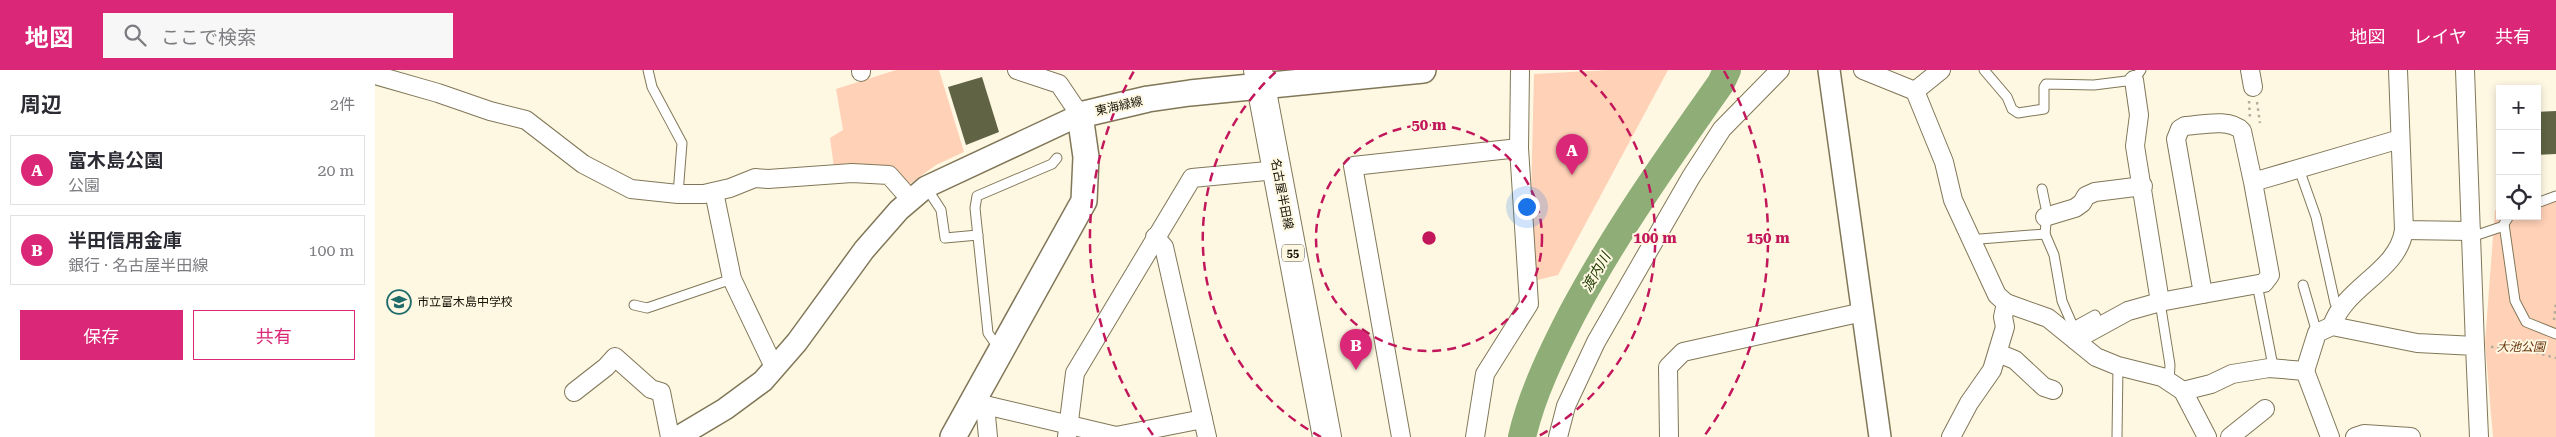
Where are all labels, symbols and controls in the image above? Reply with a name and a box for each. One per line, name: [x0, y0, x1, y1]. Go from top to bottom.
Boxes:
search box: [103, 13, 453, 58]
icon: search: [121, 21, 149, 49]
text: 地図: [25, 24, 73, 52]
text: ここで検索: [161, 26, 256, 49]
text: 地図: [2350, 26, 2386, 47]
text: レイヤ: [2414, 26, 2467, 47]
text: 共有: [2495, 26, 2531, 47]
map controls: [2496, 85, 2541, 220]
button: +: [2496, 85, 2541, 130]
text: 周辺: [20, 93, 62, 117]
street label: 東海緑線: [1094, 94, 1144, 118]
text: 2件: [330, 95, 355, 114]
text: 50 m: [1411, 116, 1447, 134]
button: −: [2496, 130, 2541, 175]
pin: A: [1556, 134, 1588, 175]
text: 富木島公園: [68, 149, 163, 172]
street label: 名古屋半田線: [1268, 157, 1296, 231]
text: A: [31, 161, 43, 180]
text: 20 m: [317, 161, 354, 180]
button: locate: [2496, 175, 2541, 220]
text: 公園: [68, 176, 100, 195]
your location: [1514, 194, 1540, 220]
text: 半田信用金庫: [68, 229, 182, 252]
centre of rings: [1420, 229, 1438, 247]
text: 100 m: [1633, 229, 1677, 247]
text: 150 m: [1746, 229, 1790, 247]
text: B: [31, 241, 43, 260]
text: 100 m: [308, 241, 354, 260]
road number: 55: [1282, 244, 1304, 262]
water label: 渡内川: [1579, 248, 1614, 294]
text: 銀行 · 名古屋半田線: [68, 256, 208, 275]
school or university icon: 市立富木島中学校: [386, 289, 412, 315]
place label: 市立富木島中学校: [417, 295, 513, 309]
button: 保存: [20, 310, 183, 360]
button: 共有: [193, 310, 355, 360]
pin: B: [1340, 329, 1372, 370]
park label: 大池公園: [2497, 340, 2547, 354]

